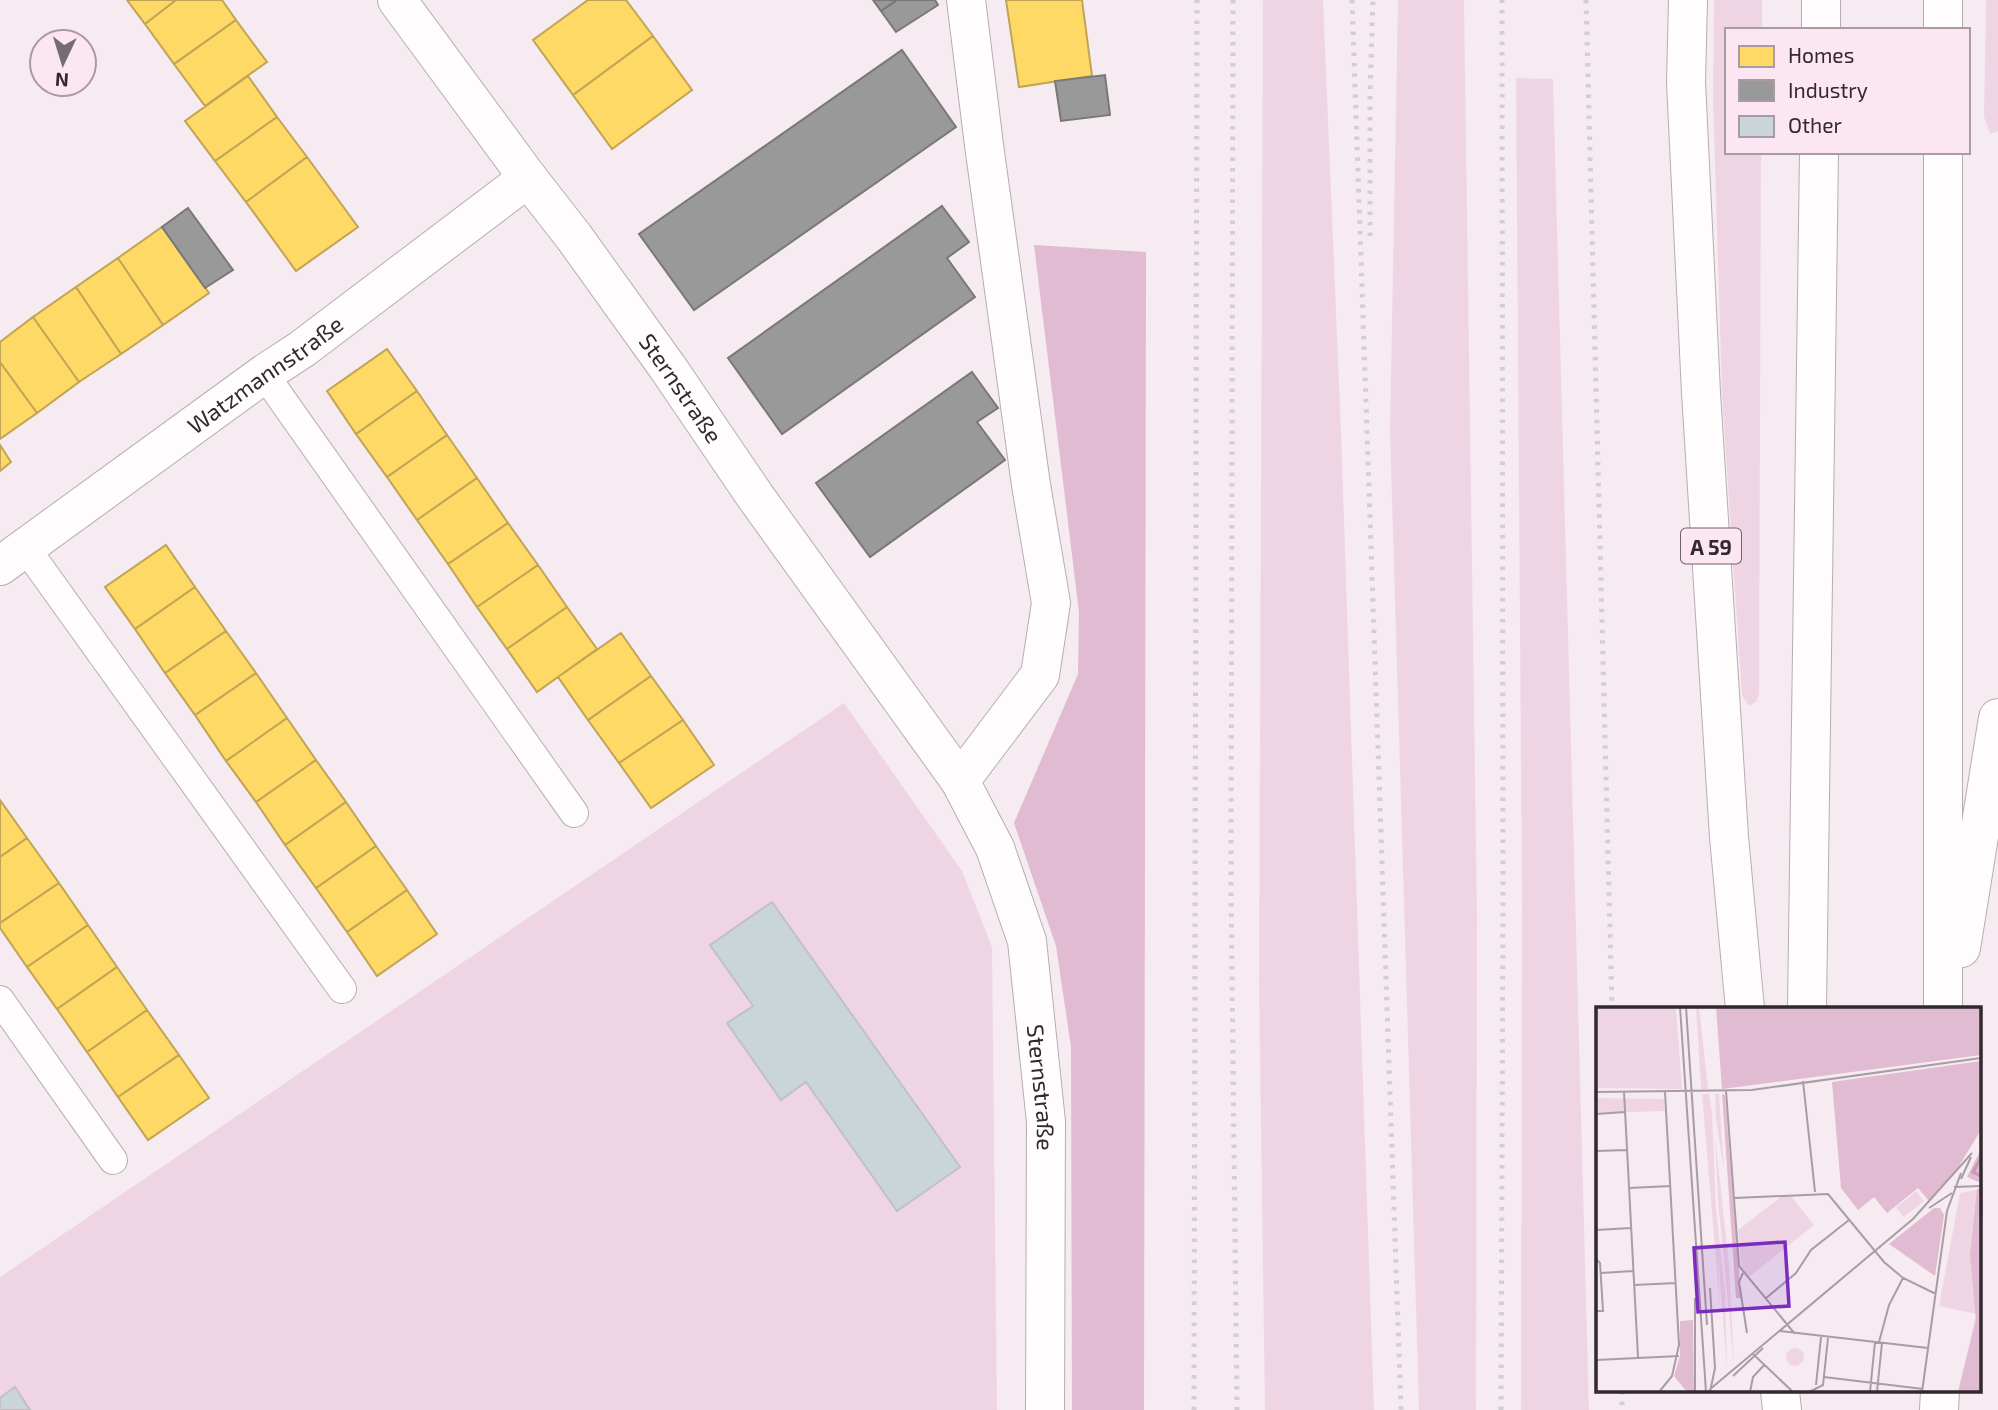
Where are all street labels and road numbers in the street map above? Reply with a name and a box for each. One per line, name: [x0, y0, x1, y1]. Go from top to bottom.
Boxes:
street label: Watzmannstraße: [182, 309, 348, 439]
street label: Sternstraße: [634, 328, 729, 448]
road number: A 59: [1681, 528, 1741, 564]
street label: Sternstraße: [1022, 1023, 1060, 1151]

